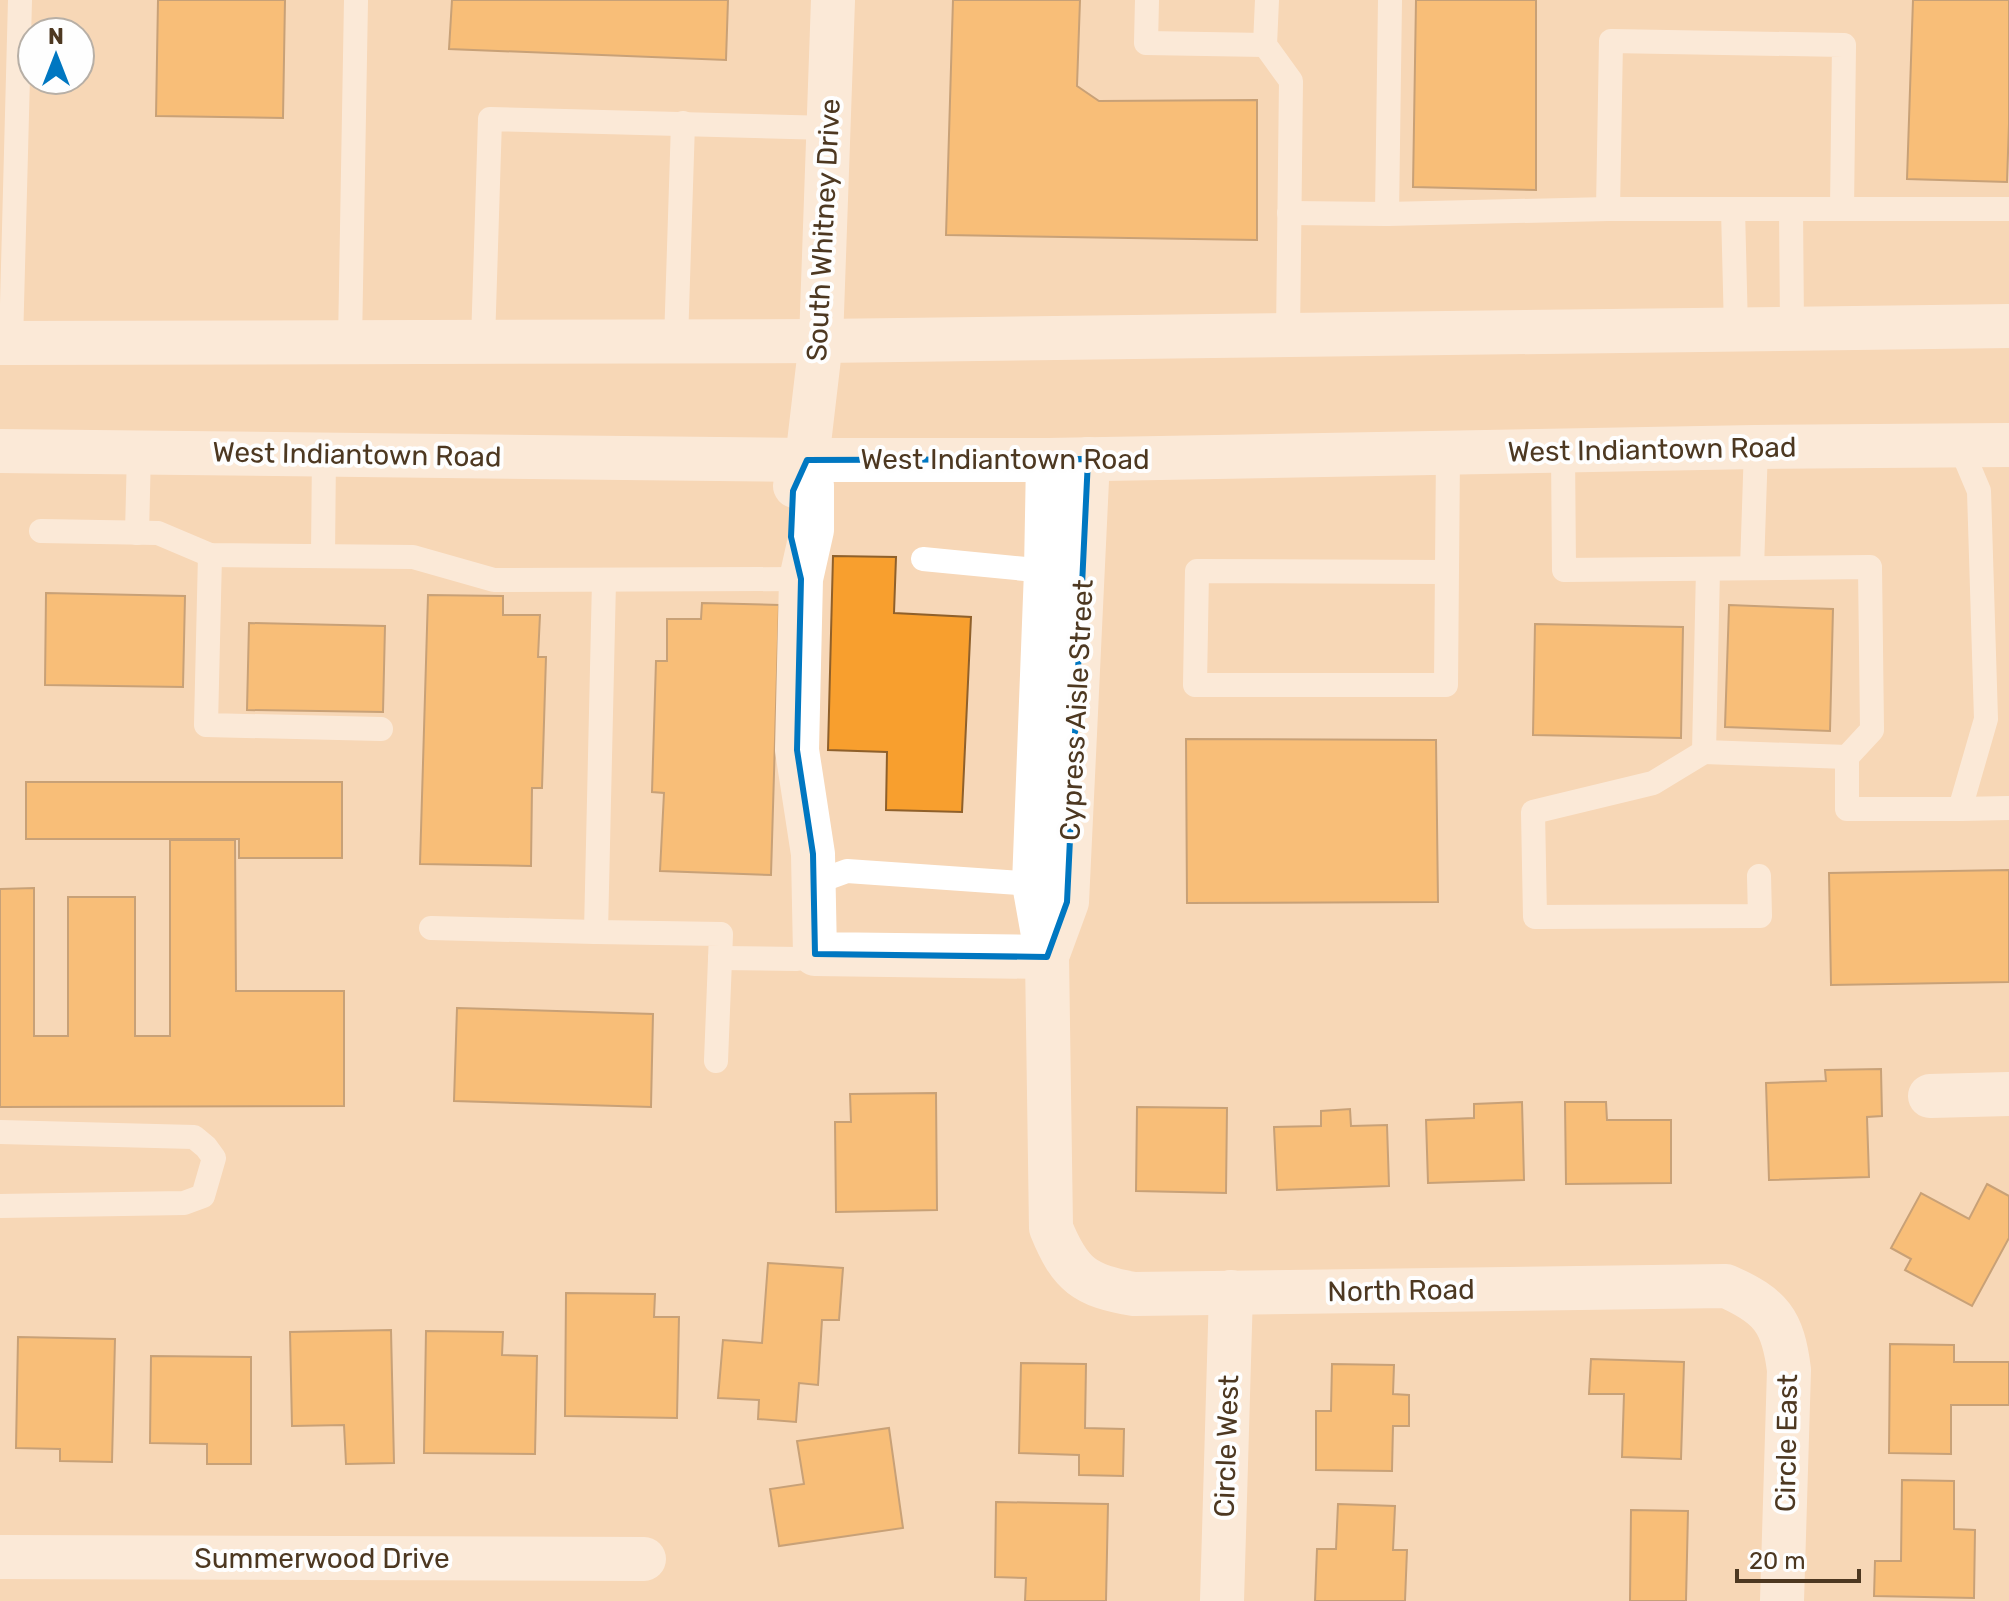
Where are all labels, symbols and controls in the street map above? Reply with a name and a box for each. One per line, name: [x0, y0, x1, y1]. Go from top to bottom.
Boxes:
north arrow: [16, 16, 96, 96]
text: N: [48, 23, 64, 50]
street label: South Whitney Drive: [800, 98, 847, 362]
street label: West Indiantown Road: [1507, 430, 1797, 469]
street label: West Indiantown Road: [212, 435, 502, 474]
street label: West Indiantown Road: [860, 443, 1150, 476]
street label: Cypress Aisle Street: [1053, 578, 1100, 842]
street label: North Road: [1327, 1273, 1475, 1308]
street label: Circle West: [1208, 1374, 1245, 1518]
street label: Circle East: [1769, 1374, 1804, 1512]
scale bar: [1737, 1533, 1859, 1583]
street label: Summerwood Drive: [194, 1542, 450, 1575]
text: 20 m: [1749, 1547, 1806, 1575]

